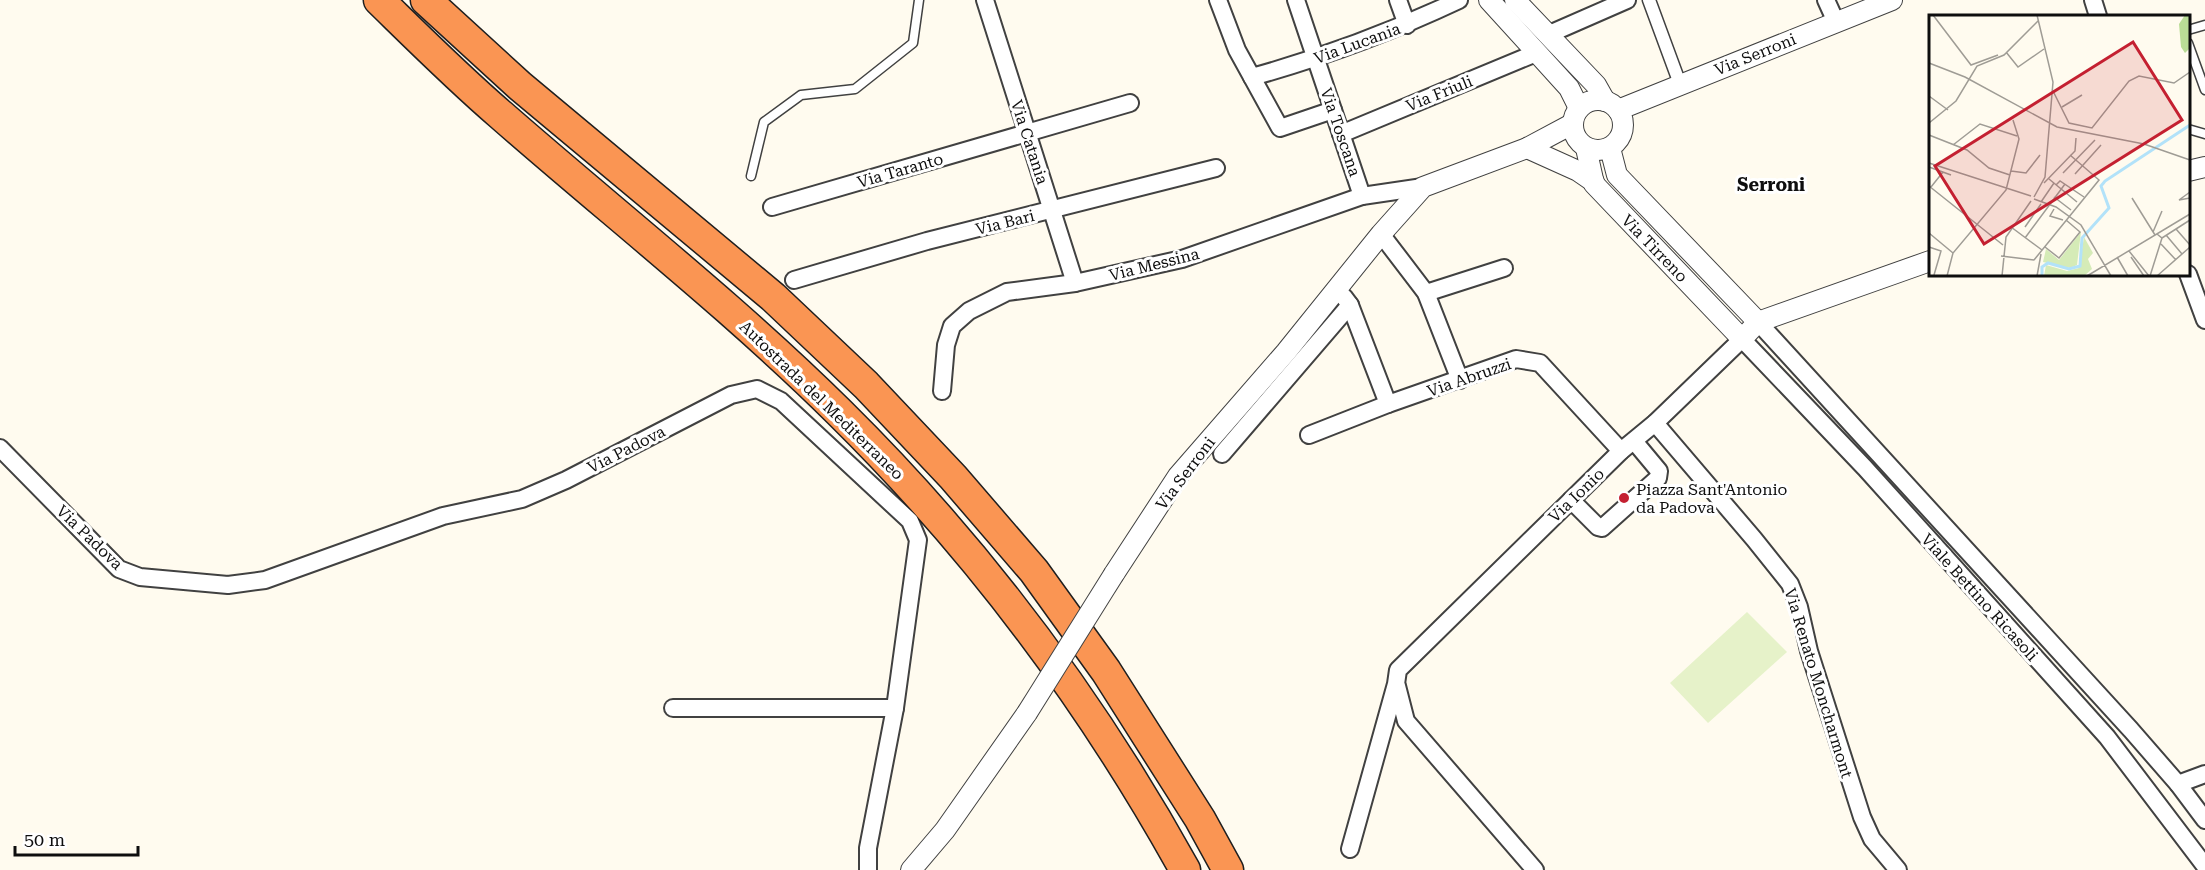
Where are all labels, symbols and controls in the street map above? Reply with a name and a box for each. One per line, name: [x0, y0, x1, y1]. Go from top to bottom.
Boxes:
inset map: [1929, 15, 2190, 276]
street label: Via Lucania: [1311, 19, 1403, 68]
street label: Via Serroni: [1712, 30, 1799, 79]
street label: Via Friuli: [1403, 72, 1475, 115]
street label: Via Toscana: [1316, 85, 1365, 179]
street label: Via Catania: [1007, 98, 1052, 187]
street label: Via Taranto: [855, 149, 945, 192]
district label: Serroni: [1737, 174, 1805, 195]
street label: Via Bari: [974, 206, 1037, 239]
street label: Via Tirreno: [1618, 211, 1692, 286]
street label: Via Messina: [1107, 244, 1201, 285]
street label: Autostrada del Mediterraneo: [736, 317, 908, 484]
street label: Via Abruzzi: [1425, 354, 1514, 401]
street label: Via Padova: [584, 422, 669, 477]
street label: Via Serroni: [1152, 433, 1219, 513]
street label: Via Ionio: [1545, 464, 1608, 526]
place label: Piazza Sant'Antonio da Padova: [1636, 480, 1788, 517]
marker: Piazza Sant'Antonio da Padova: [1617, 491, 1631, 505]
street label: Via Padova: [53, 501, 127, 574]
street label: Viale Bettino Ricasoli: [1917, 530, 2042, 665]
street label: Via Renato Moncharmont: [1781, 586, 1857, 780]
scale bar: [15, 819, 138, 857]
text: 50 m: [24, 829, 65, 850]

